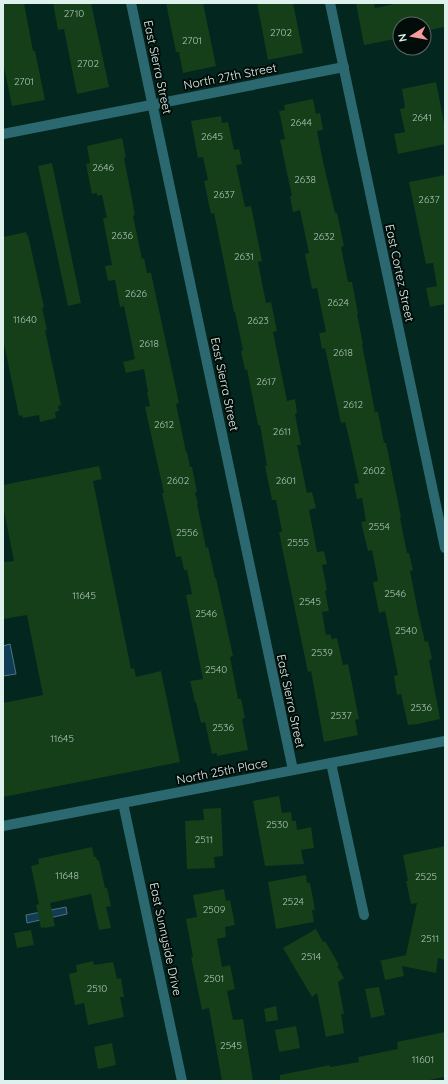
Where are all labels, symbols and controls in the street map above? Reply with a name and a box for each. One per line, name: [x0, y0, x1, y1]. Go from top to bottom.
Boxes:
house number: 2710: [64, 7, 84, 20]
north arrow: [392, 16, 432, 56]
street label: East Sierra Street: [141, 19, 175, 115]
house number: 2702: [270, 26, 292, 39]
text: N: [395, 33, 410, 43]
house number: 2701: [182, 34, 202, 47]
house number: 2702: [77, 57, 99, 70]
street label: North 27th Street: [182, 60, 278, 92]
house number: 2701: [14, 75, 34, 88]
house number: 2641: [412, 111, 432, 124]
house number: 2644: [290, 116, 312, 129]
house number: 2645: [201, 130, 223, 143]
house number: 2646: [92, 161, 114, 174]
house number: 2638: [294, 173, 316, 186]
house number: 2637: [213, 188, 235, 201]
house number: 2637: [418, 193, 440, 206]
street label: East Cortez Street: [382, 223, 418, 323]
house number: 2636: [111, 229, 133, 242]
house number: 2632: [313, 230, 335, 243]
house number: 2631: [234, 250, 254, 263]
house number: 2626: [125, 287, 148, 300]
house number: 2624: [327, 296, 349, 309]
house number: 11640: [13, 313, 37, 326]
house number: 2623: [247, 314, 269, 327]
street label: East Sierra Street: [208, 336, 242, 432]
house number: 2618: [139, 337, 159, 350]
house number: 2618: [333, 346, 353, 359]
house number: 2617: [256, 375, 276, 388]
house number: 2612: [343, 398, 364, 411]
house number: 2612: [154, 418, 175, 431]
house number: 2611: [273, 425, 291, 438]
house number: 2602: [363, 464, 386, 477]
house number: 2602: [167, 474, 190, 487]
house number: 2601: [276, 474, 296, 487]
house number: 2554: [368, 520, 390, 533]
house number: 2556: [176, 526, 199, 539]
house number: 2555: [287, 536, 309, 549]
house number: 2546: [384, 587, 406, 600]
house number: 11645: [72, 589, 96, 602]
house number: 2545: [299, 595, 321, 608]
house number: 2546: [195, 607, 217, 620]
house number: 2540: [395, 624, 417, 637]
house number: 2539: [311, 646, 333, 659]
street label: East Sierra Street: [274, 653, 308, 749]
house number: 2540: [205, 663, 227, 676]
house number: 2536: [410, 701, 432, 714]
house number: 2537: [330, 709, 352, 722]
house number: 2536: [212, 721, 234, 734]
house number: 11645: [50, 732, 74, 745]
street label: North 25th Place: [175, 755, 269, 787]
house number: 2530: [266, 818, 288, 831]
house number: 2511: [195, 833, 213, 846]
house number: 11648: [55, 869, 79, 882]
house number: 2525: [415, 870, 437, 883]
street label: East Sunnyside Drive: [147, 881, 185, 997]
house number: 2524: [282, 895, 304, 908]
house number: 2509: [203, 903, 226, 916]
house number: 2511: [421, 932, 439, 945]
house number: 2514: [301, 950, 321, 963]
house number: 2501: [204, 972, 224, 985]
house number: 2510: [87, 982, 107, 995]
house number: 2545: [220, 1039, 242, 1052]
house number: 11601: [412, 1053, 434, 1066]

